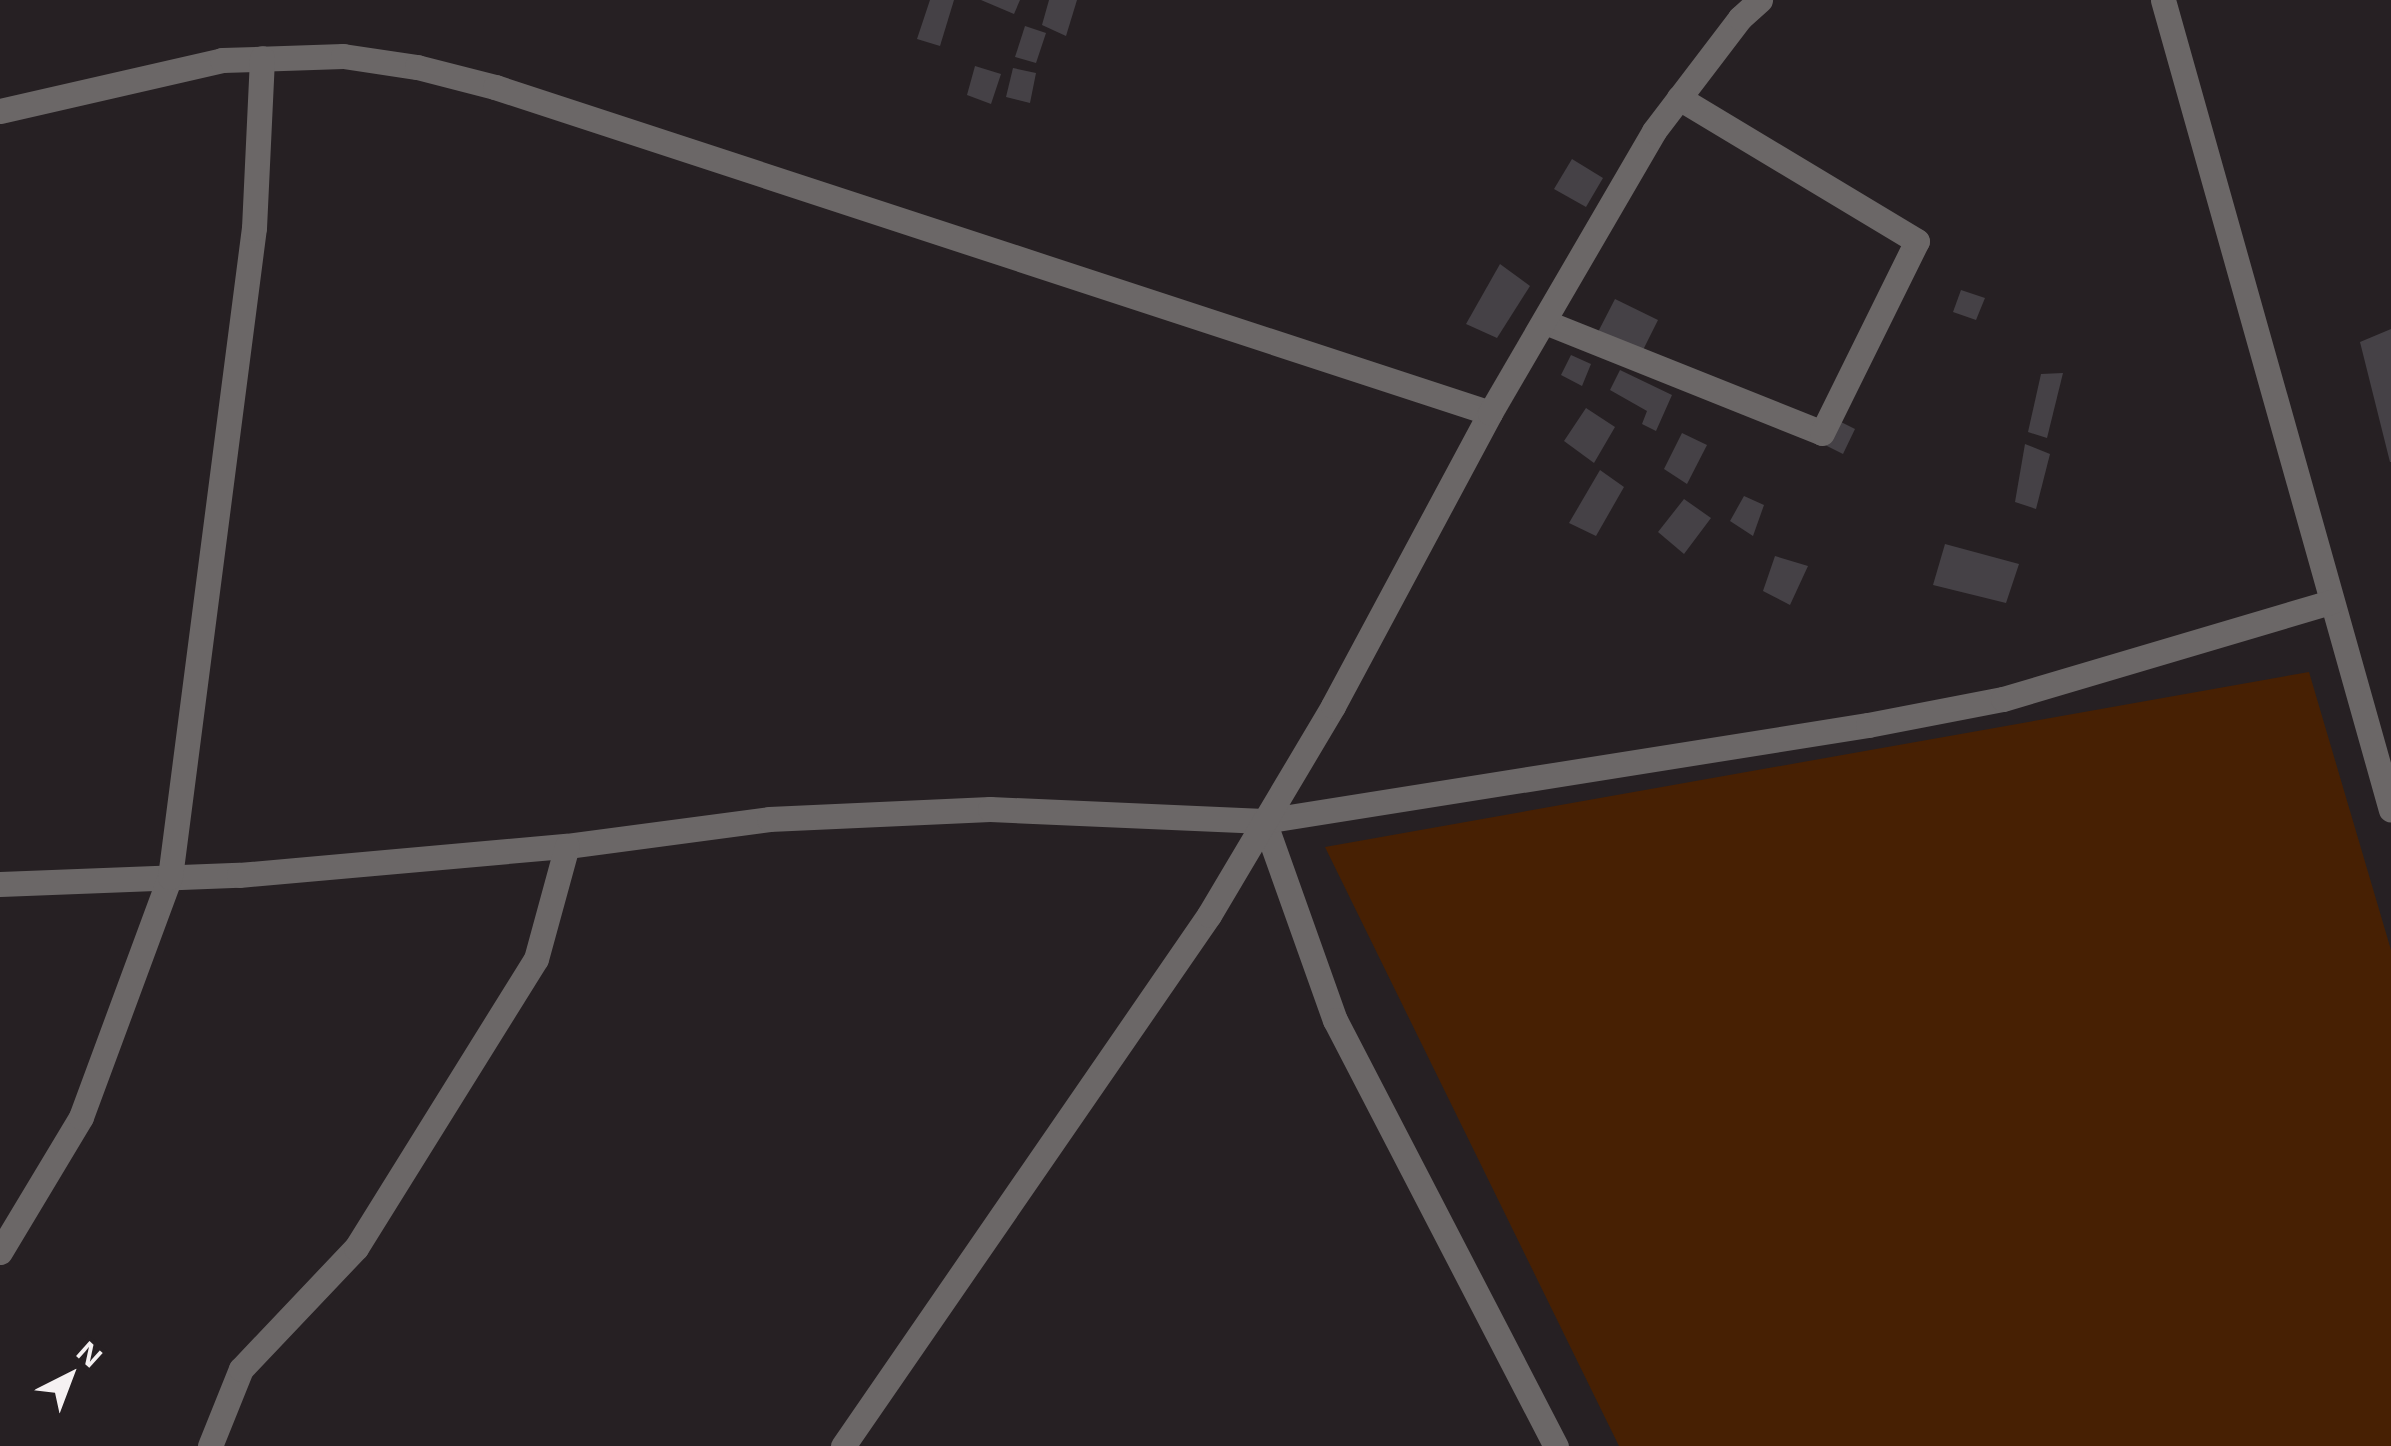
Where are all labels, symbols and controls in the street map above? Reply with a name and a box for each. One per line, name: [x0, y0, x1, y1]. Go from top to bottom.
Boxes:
north arrow: [20, 1326, 120, 1426]
text: N: [69, 1332, 111, 1375]

